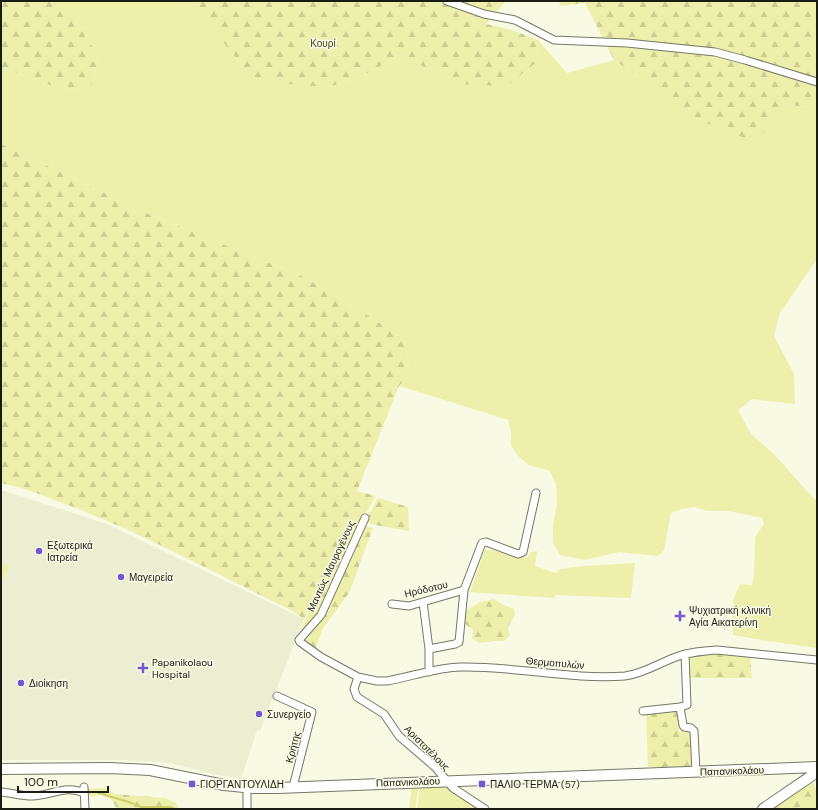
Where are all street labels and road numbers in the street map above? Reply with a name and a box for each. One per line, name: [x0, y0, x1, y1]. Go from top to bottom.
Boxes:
street label: Μαντώς Μαυρογένους: [304, 518, 358, 614]
street label: Ηρόδοτου: [403, 578, 449, 600]
street label: Θερμοπυλών: [525, 654, 585, 672]
street label: Αριστοτέλους: [402, 723, 453, 774]
street label: Κρήτης: [283, 730, 303, 764]
street label: Παπανικολάου: [700, 763, 764, 779]
street label: Παπανικολάου: [376, 774, 440, 790]

